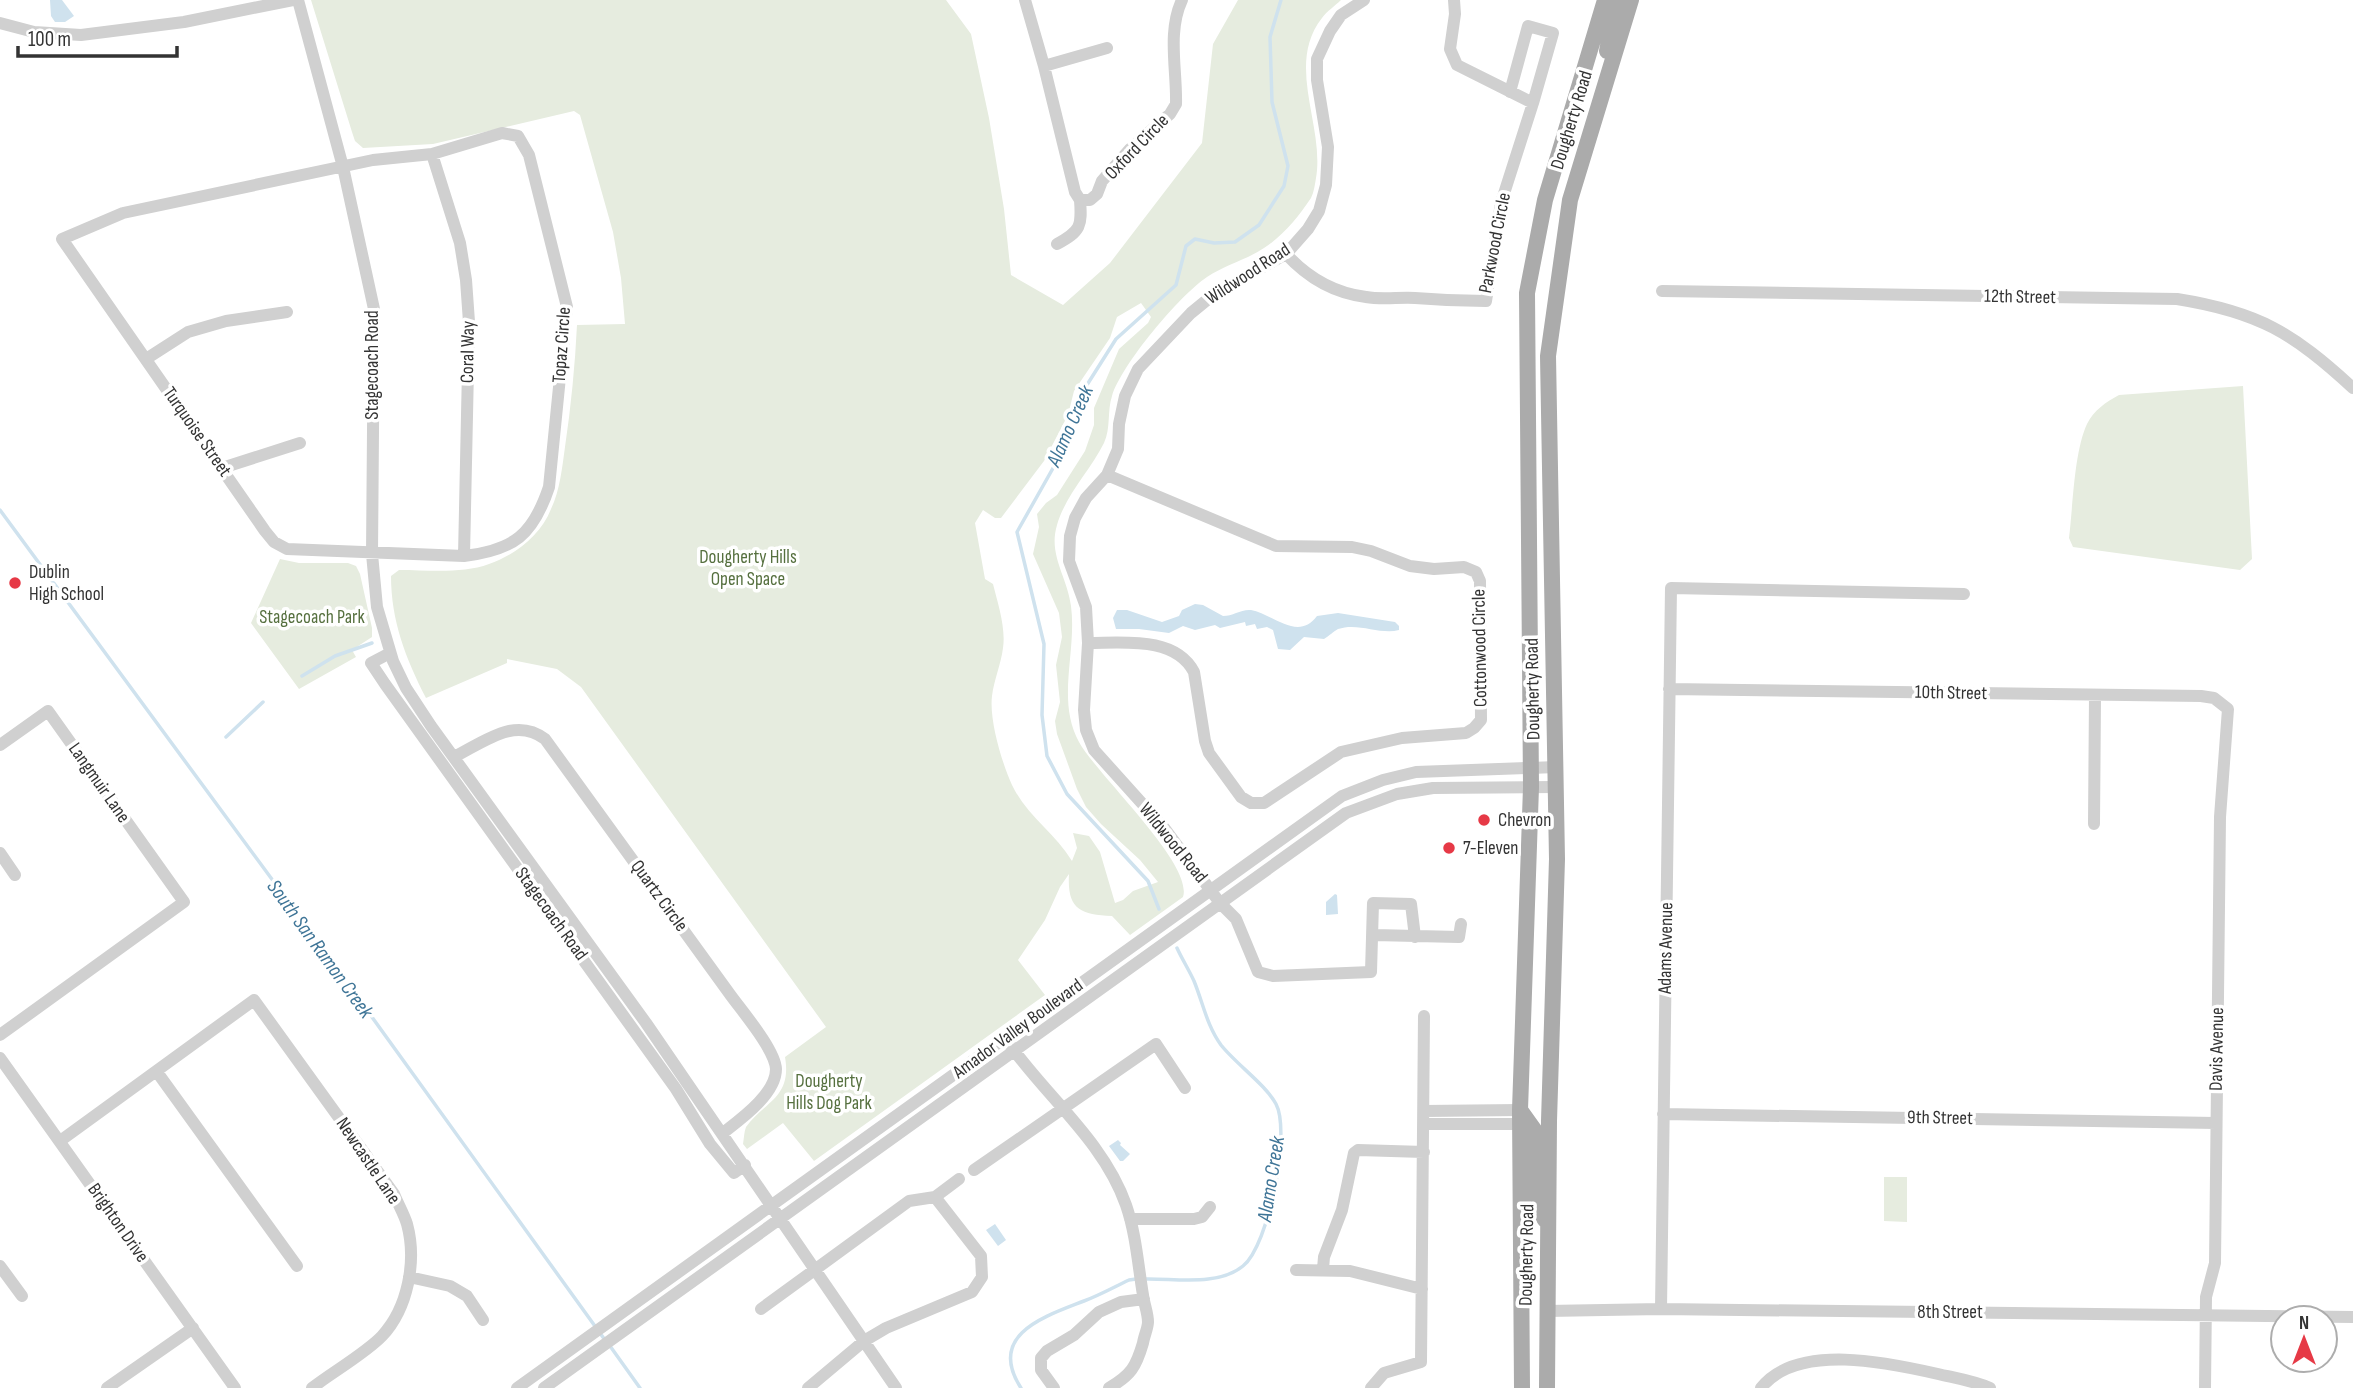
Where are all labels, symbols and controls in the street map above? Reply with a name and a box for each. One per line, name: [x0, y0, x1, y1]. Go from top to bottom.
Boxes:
scale bar: [18, 14, 177, 58]
text: 100 m: [28, 27, 71, 52]
street label: Dougherty Road: [1546, 68, 1598, 172]
street label: Oxford Circle: [1100, 109, 1174, 185]
street label: Parkwood Circle: [1474, 191, 1516, 295]
street label: Wildwood Road: [1201, 238, 1295, 310]
street label: 12th Street: [1984, 285, 2056, 309]
street label: Topaz Circle: [548, 306, 576, 384]
street label: Stagecoach Road: [361, 310, 384, 420]
street label: Coral Way: [456, 320, 480, 383]
water label: Alamo Creek: [1041, 380, 1099, 471]
street label: Turquoise Street: [158, 383, 236, 481]
park label: Dougherty Hills Open Space: [699, 546, 797, 591]
place label: Dublin High School: [29, 561, 104, 606]
marker: Dublin High School: [7, 575, 23, 591]
street label: Cottonwood Circle: [1467, 589, 1493, 707]
park label: Stagecoach Park: [259, 606, 366, 629]
street label: Dougherty Road: [1521, 638, 1545, 740]
street label: 10th Street: [1915, 681, 1987, 705]
street label: Langmuir Lane: [63, 739, 135, 827]
street label: Wildwood Road: [1134, 798, 1212, 888]
place label: Chevron: [1498, 809, 1551, 832]
marker: Chevron: [1476, 812, 1492, 828]
place label: 7-Eleven: [1463, 837, 1518, 860]
marker: 7-Eleven: [1441, 840, 1457, 856]
street label: Quartz Circle: [625, 856, 693, 936]
street label: Stagecoach Road: [510, 863, 592, 965]
water label: South San Ramon Creek: [261, 875, 379, 1024]
street label: Adams Avenue: [1654, 902, 1678, 995]
street label: Amador Valley Boulevard: [948, 974, 1088, 1085]
street label: Davis Avenue: [2205, 1007, 2229, 1091]
park label: Dougherty Hills Dog Park: [786, 1070, 873, 1115]
street label: 9th Street: [1907, 1106, 1973, 1130]
street label: Newcastle Lane: [331, 1113, 405, 1209]
water label: Alamo Creek: [1252, 1133, 1290, 1225]
street label: Brighton Drive: [82, 1179, 154, 1267]
street label: Dougherty Road: [1515, 1204, 1539, 1306]
street label: 8th Street: [1917, 1301, 1983, 1324]
north arrow: [2269, 1304, 2339, 1374]
text: N: [2299, 1312, 2309, 1335]

